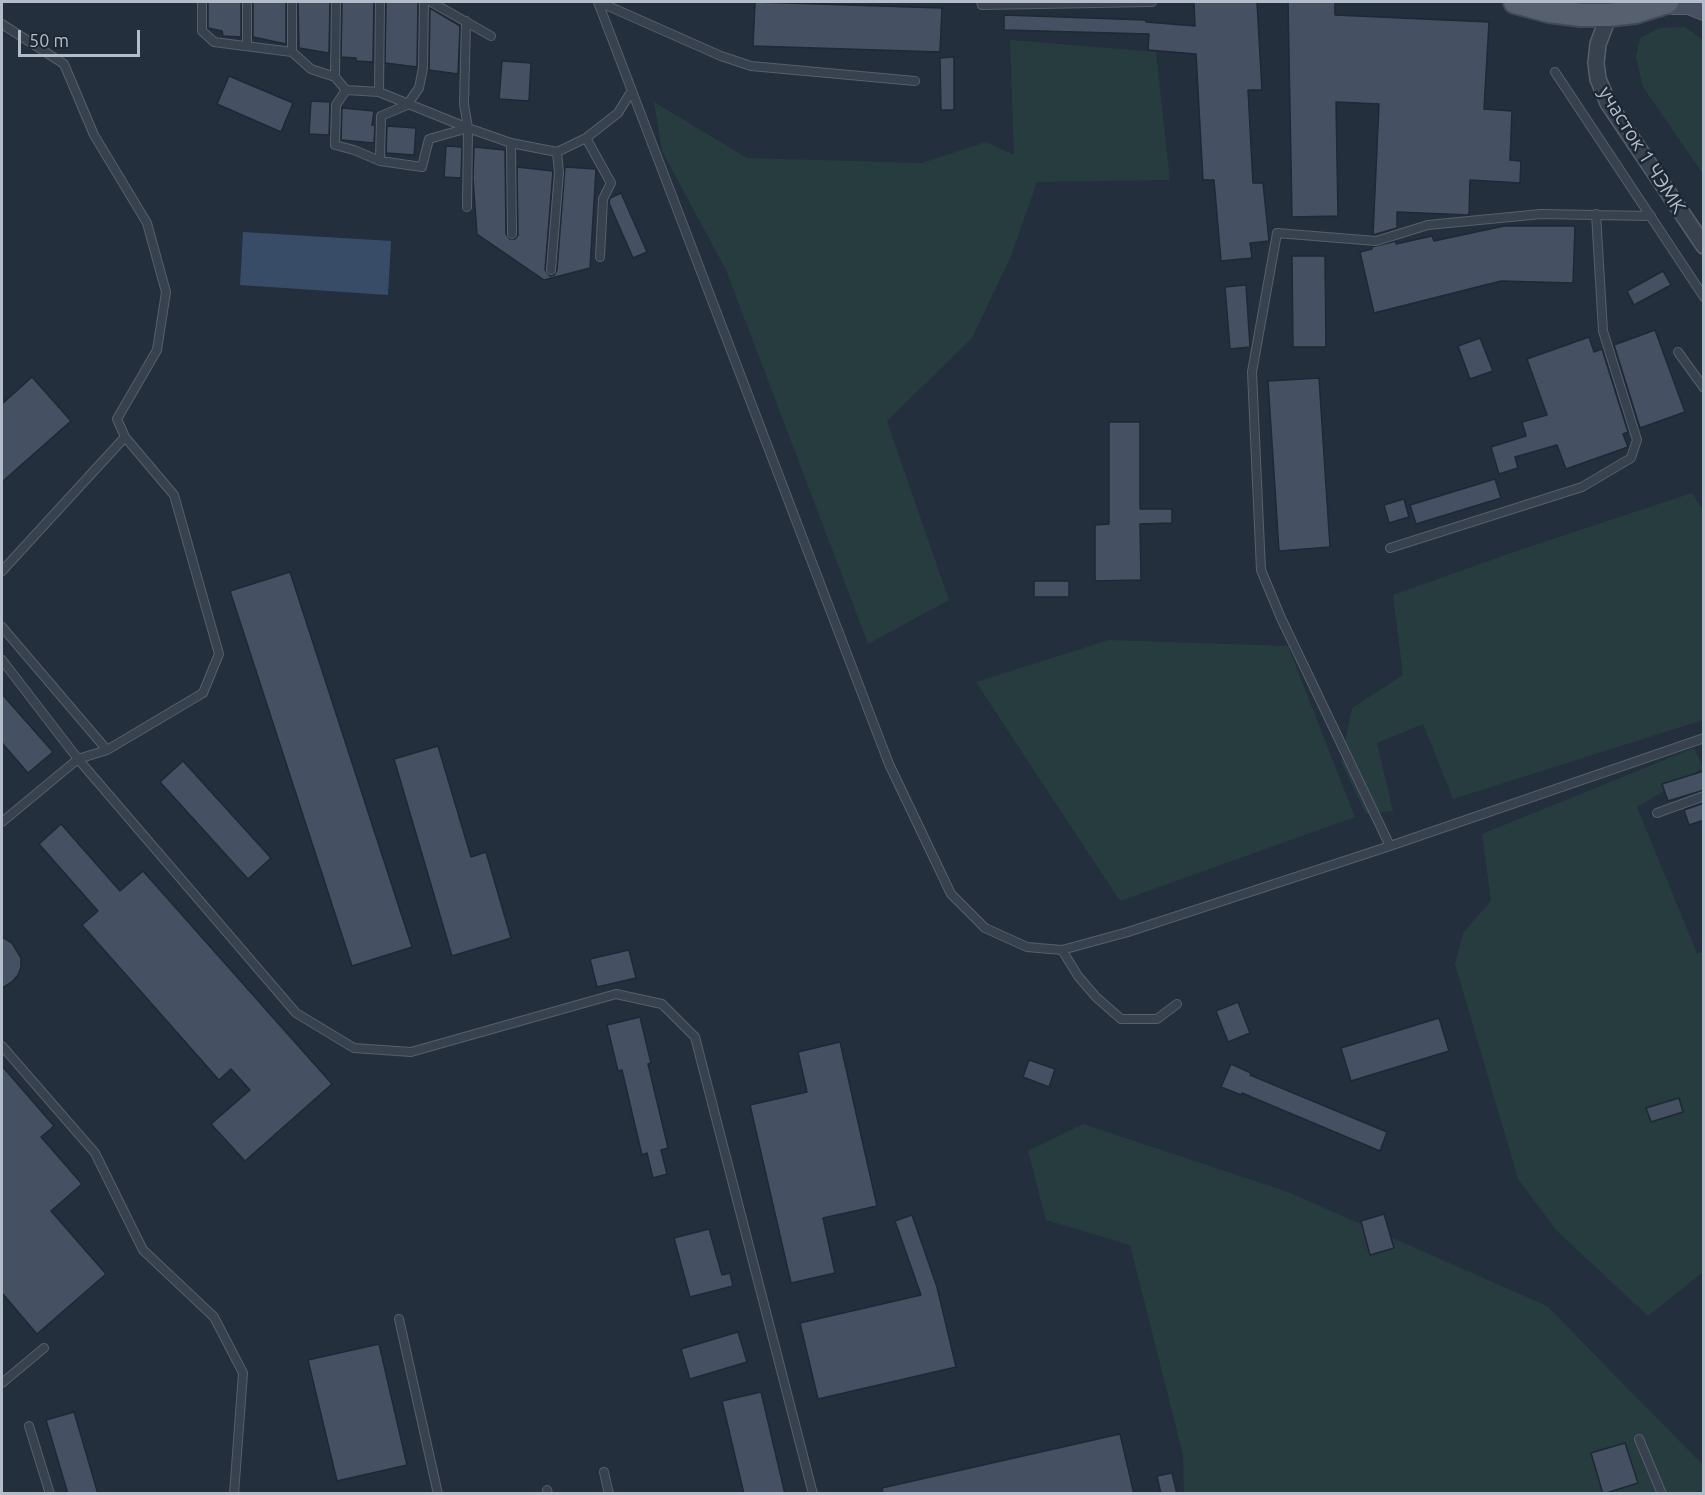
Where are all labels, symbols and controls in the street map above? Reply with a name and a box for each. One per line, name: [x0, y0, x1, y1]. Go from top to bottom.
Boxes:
scale bar: [21, 18, 142, 56]
text: 50 m: [29, 30, 69, 50]
street label: участок 1 ЧЭМК: [1593, 82, 1691, 218]

